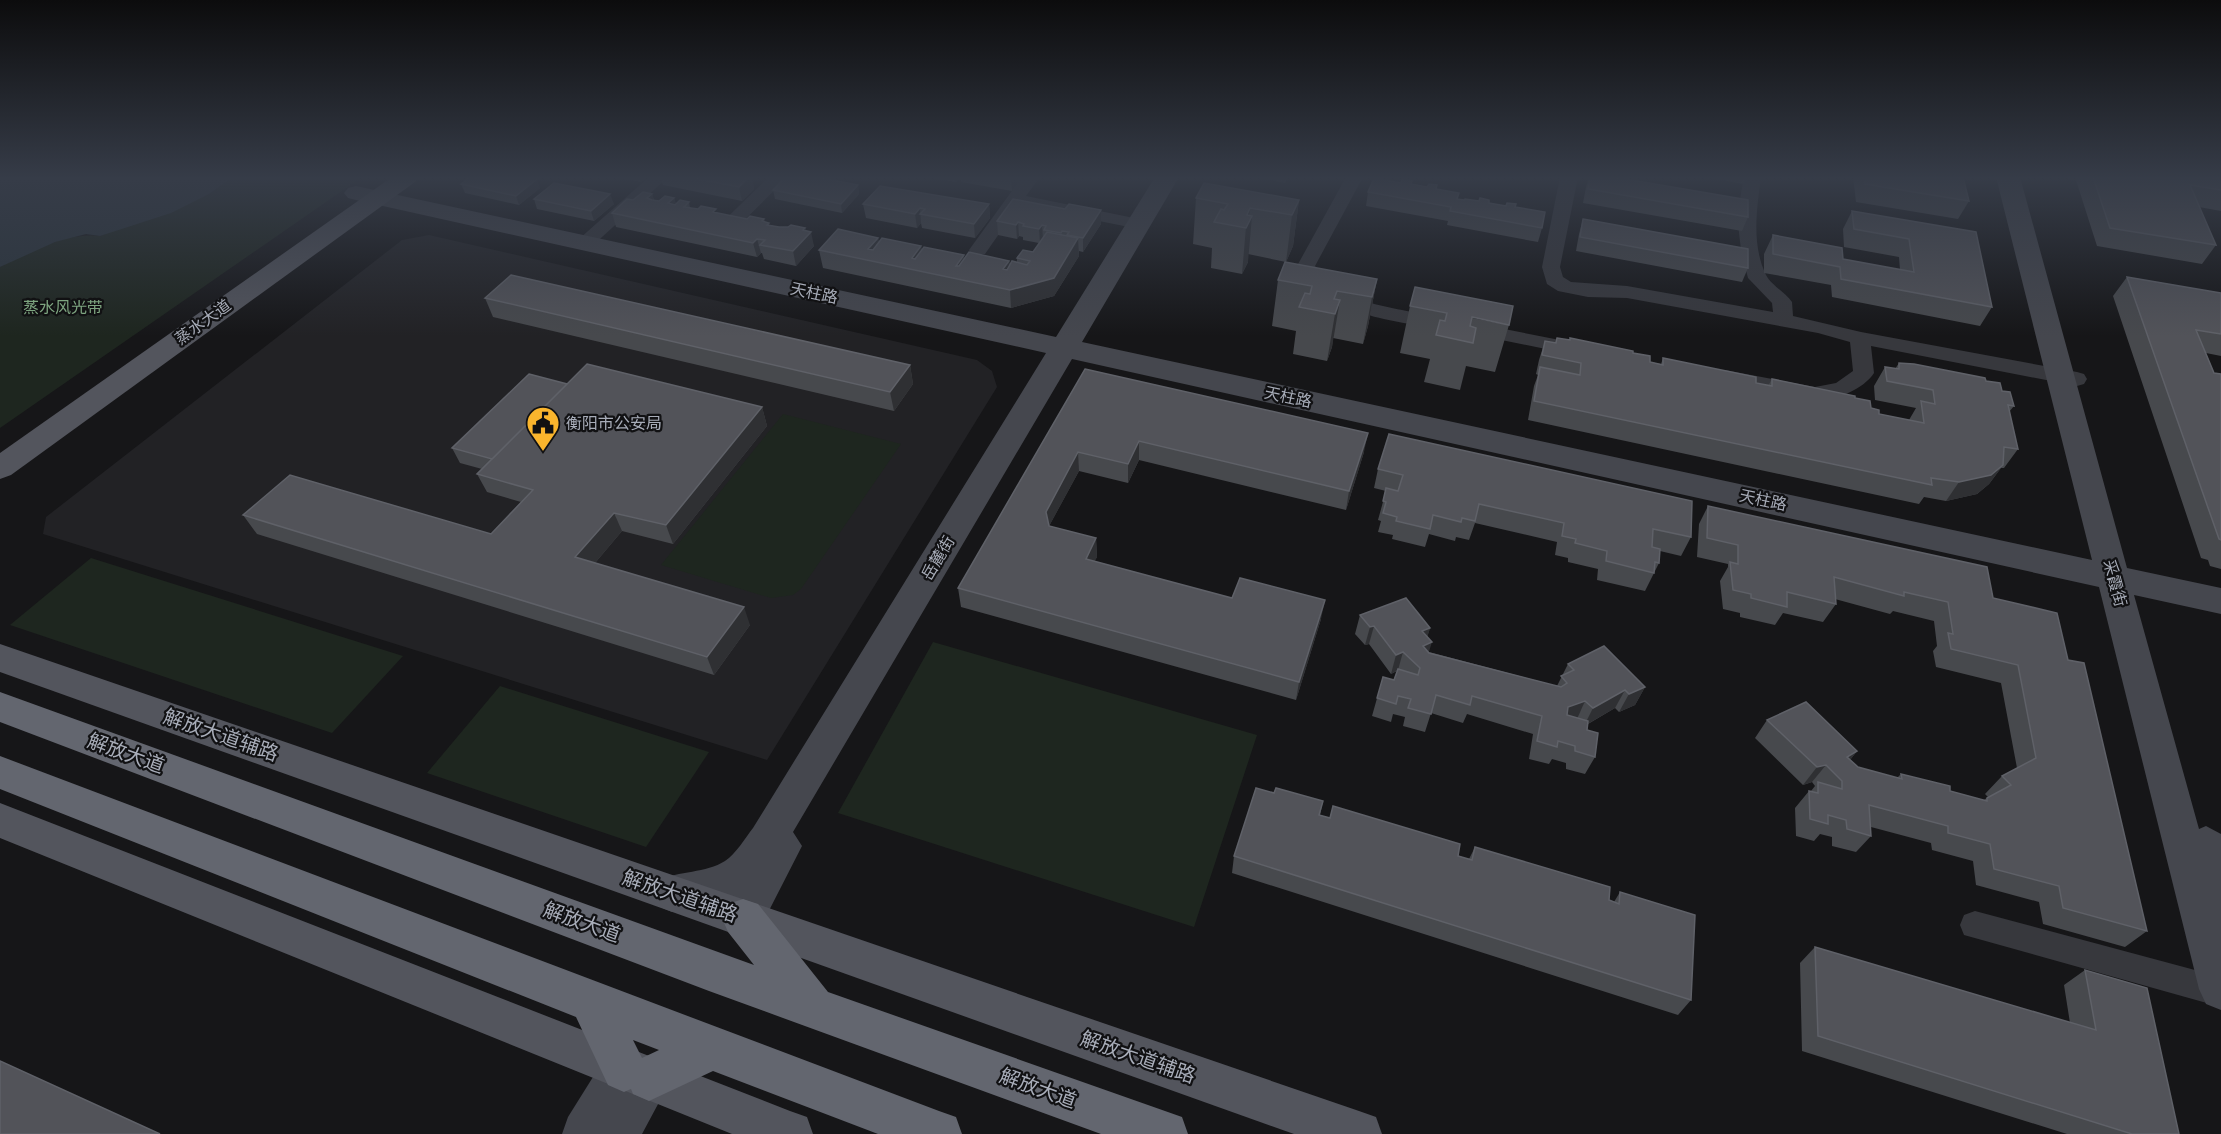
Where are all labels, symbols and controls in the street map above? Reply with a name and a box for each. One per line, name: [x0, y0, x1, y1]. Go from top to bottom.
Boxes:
street label: 天柱路: [789, 279, 839, 307]
street label: 蒸水大道: [172, 296, 234, 348]
park label: 蒸水风光带: [23, 298, 103, 317]
street label: 天柱路: [1263, 383, 1313, 411]
public building icon: 衡阳市公安局: [525, 405, 561, 452]
place label: 衡阳市公安局: [566, 414, 662, 433]
street label: 天柱路: [1738, 486, 1788, 514]
street label: 岳麓街: [917, 533, 959, 583]
street label: 采霞街: [2100, 557, 2130, 609]
street label: 解放大道辅路: [160, 704, 282, 766]
street label: 解放大道: [84, 728, 168, 778]
street label: 解放大道辅路: [619, 865, 741, 927]
street label: 解放大道: [540, 897, 624, 947]
street label: 解放大道辅路: [1077, 1026, 1199, 1088]
street label: 解放大道: [996, 1063, 1080, 1113]

